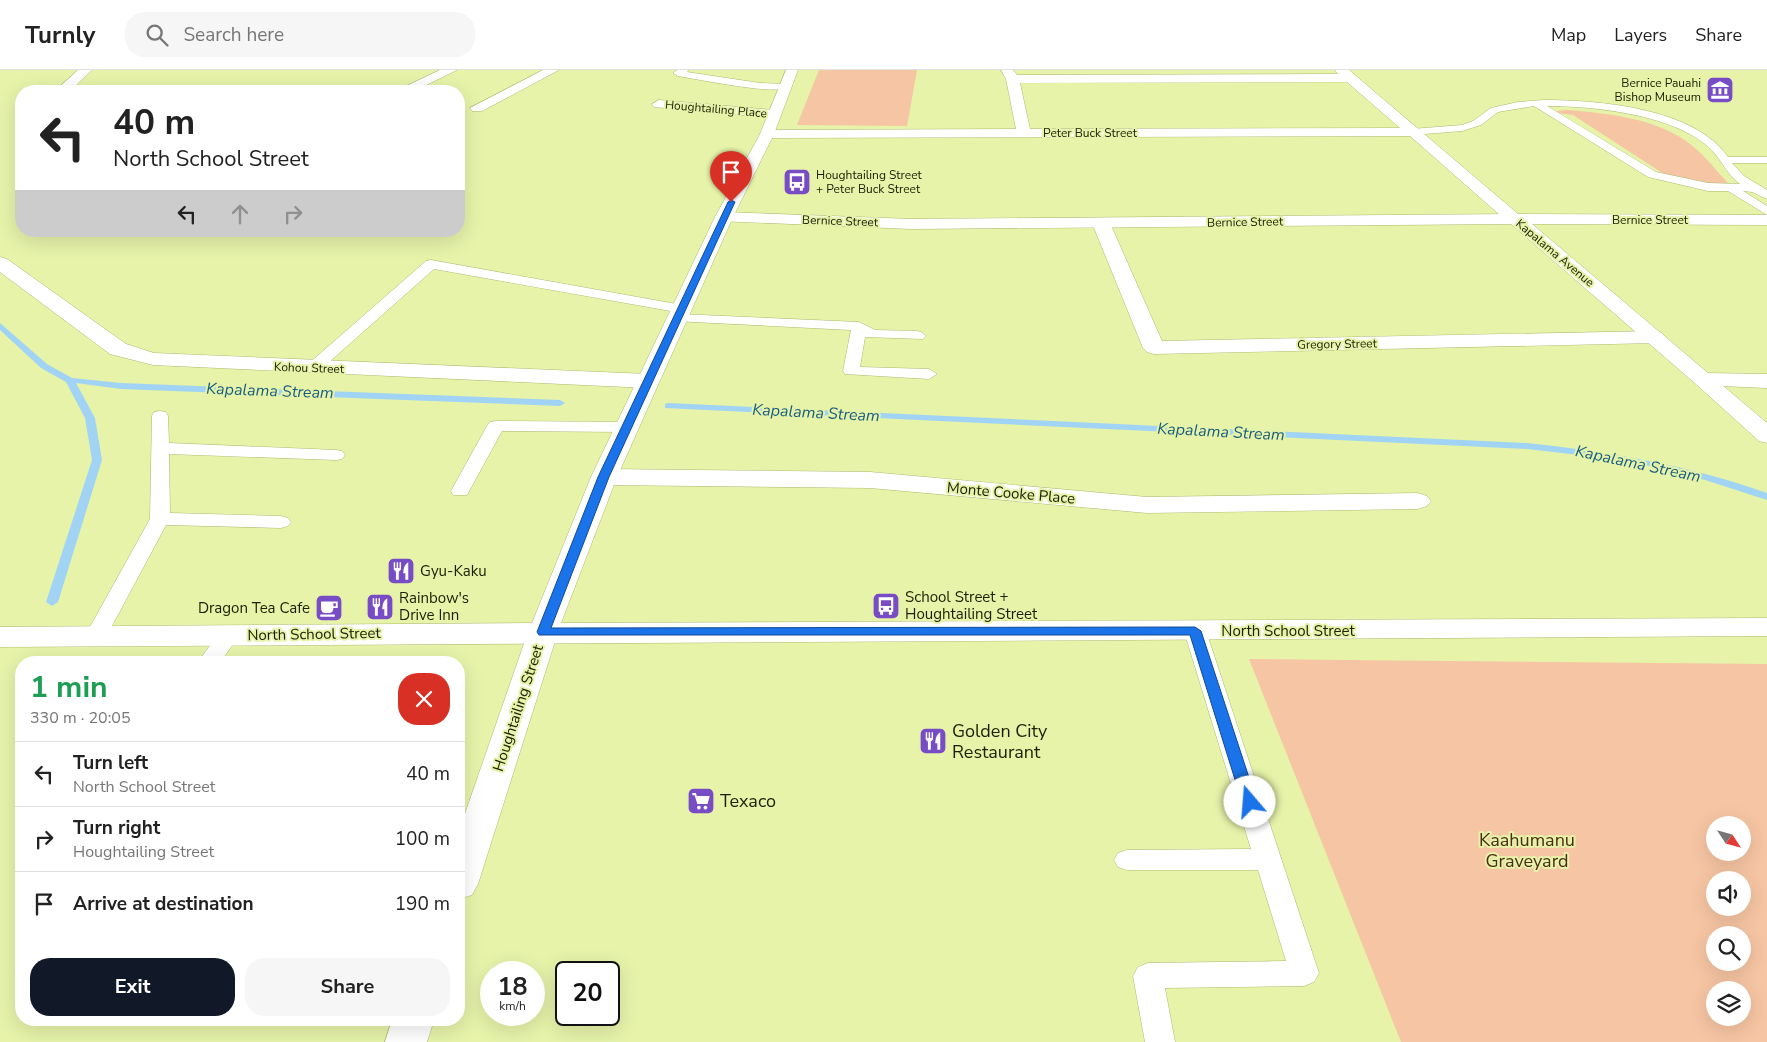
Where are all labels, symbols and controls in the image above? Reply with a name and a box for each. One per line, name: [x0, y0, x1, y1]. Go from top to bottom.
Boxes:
search box: [125, 12, 475, 57]
text: Turnly: [25, 19, 95, 51]
icon: search: [143, 21, 171, 49]
text: Search here: [183, 22, 284, 48]
text: Map: [1551, 23, 1586, 47]
text: Layers: [1614, 23, 1667, 47]
text: Share: [1695, 23, 1742, 47]
place label: Bernice Pauahi Bishop Museum: [1615, 75, 1701, 105]
museum icon: Bernice Pauahi Bishop Museum: [1705, 75, 1735, 105]
street label: Houghtailing Place: [664, 97, 768, 121]
text: 40 m: [113, 99, 195, 146]
icon: left: [30, 105, 95, 170]
street label: Peter Buck Street: [1043, 125, 1138, 141]
text: North School Street: [113, 144, 309, 174]
pin: [710, 151, 752, 202]
icon: arrive: [717, 158, 745, 186]
bus stop icon: Houghtailing Street + Peter Buck Street: [782, 167, 812, 197]
place label: Houghtailing Street + Peter Buck Street: [816, 167, 923, 197]
icon: left: [173, 200, 201, 228]
icon: ahead: [226, 200, 254, 228]
icon: right: [279, 200, 307, 228]
street label: Bernice Street: [802, 212, 879, 230]
street label: Bernice Street: [1612, 212, 1689, 228]
street label: Bernice Street: [1207, 213, 1284, 231]
street label: Kapalama Avenue: [1512, 215, 1598, 291]
street label: Gregory Street: [1297, 335, 1378, 353]
street label: Kohou Street: [274, 359, 345, 377]
water label: Kapalama Stream: [206, 378, 334, 404]
water label: Kapalama Stream: [752, 399, 880, 427]
water label: Kapalama Stream: [1157, 418, 1285, 446]
water label: Kapalama Stream: [1573, 440, 1703, 488]
street label: Monte Cooke Place: [946, 477, 1076, 509]
restaurant icon: Gyu-Kaku: [386, 556, 416, 586]
place label: Gyu-Kaku: [420, 561, 487, 581]
place label: School Street + Houghtailing Street: [905, 587, 1038, 624]
place label: Rainbow's Drive Inn: [399, 588, 469, 625]
bus stop icon: School Street + Houghtailing Street: [871, 591, 901, 621]
restaurant icon: Rainbow's Drive Inn: [365, 592, 395, 622]
cafe icon: Dragon Tea Cafe: [314, 593, 344, 623]
place label: Dragon Tea Cafe: [198, 598, 310, 618]
street label: North School Street: [1221, 621, 1355, 641]
street label: North School Street: [247, 623, 382, 645]
street label: Houghtailing Street: [488, 641, 548, 774]
text: 1 min: [30, 667, 108, 708]
button: close: [398, 673, 450, 725]
text: 330 m · 20:05: [30, 707, 131, 729]
place label: Golden City Restaurant: [952, 719, 1048, 764]
restaurant icon: Golden City Restaurant: [918, 726, 948, 756]
text: Turn left: [73, 750, 148, 776]
icon: left: [30, 760, 58, 788]
text: 40 m: [406, 761, 450, 787]
position arrow: [1223, 775, 1275, 827]
text: North School Street: [73, 776, 215, 798]
supermarket icon: Texaco: [686, 786, 716, 816]
place label: Texaco: [720, 789, 776, 813]
text: Turn right: [73, 815, 160, 841]
north arrow: [1706, 816, 1751, 861]
map controls: [1706, 816, 1751, 1026]
icon: right: [30, 825, 58, 853]
text: 100 m: [395, 826, 450, 852]
park label: Kaahumanu Graveyard: [1479, 828, 1575, 873]
text: Houghtailing Street: [73, 841, 214, 863]
button: sound: [1706, 871, 1751, 916]
icon: arrive: [30, 890, 58, 918]
text: Arrive at destination: [73, 891, 254, 917]
text: 190 m: [395, 891, 450, 917]
button: search: [1706, 926, 1751, 971]
button: Exit: [30, 958, 235, 1016]
button: Share: [245, 958, 450, 1016]
speed limit sign: 20: [555, 961, 620, 1026]
text: 18: [497, 970, 528, 1004]
button: layers: [1706, 981, 1751, 1026]
text: km/h: [499, 998, 526, 1014]

